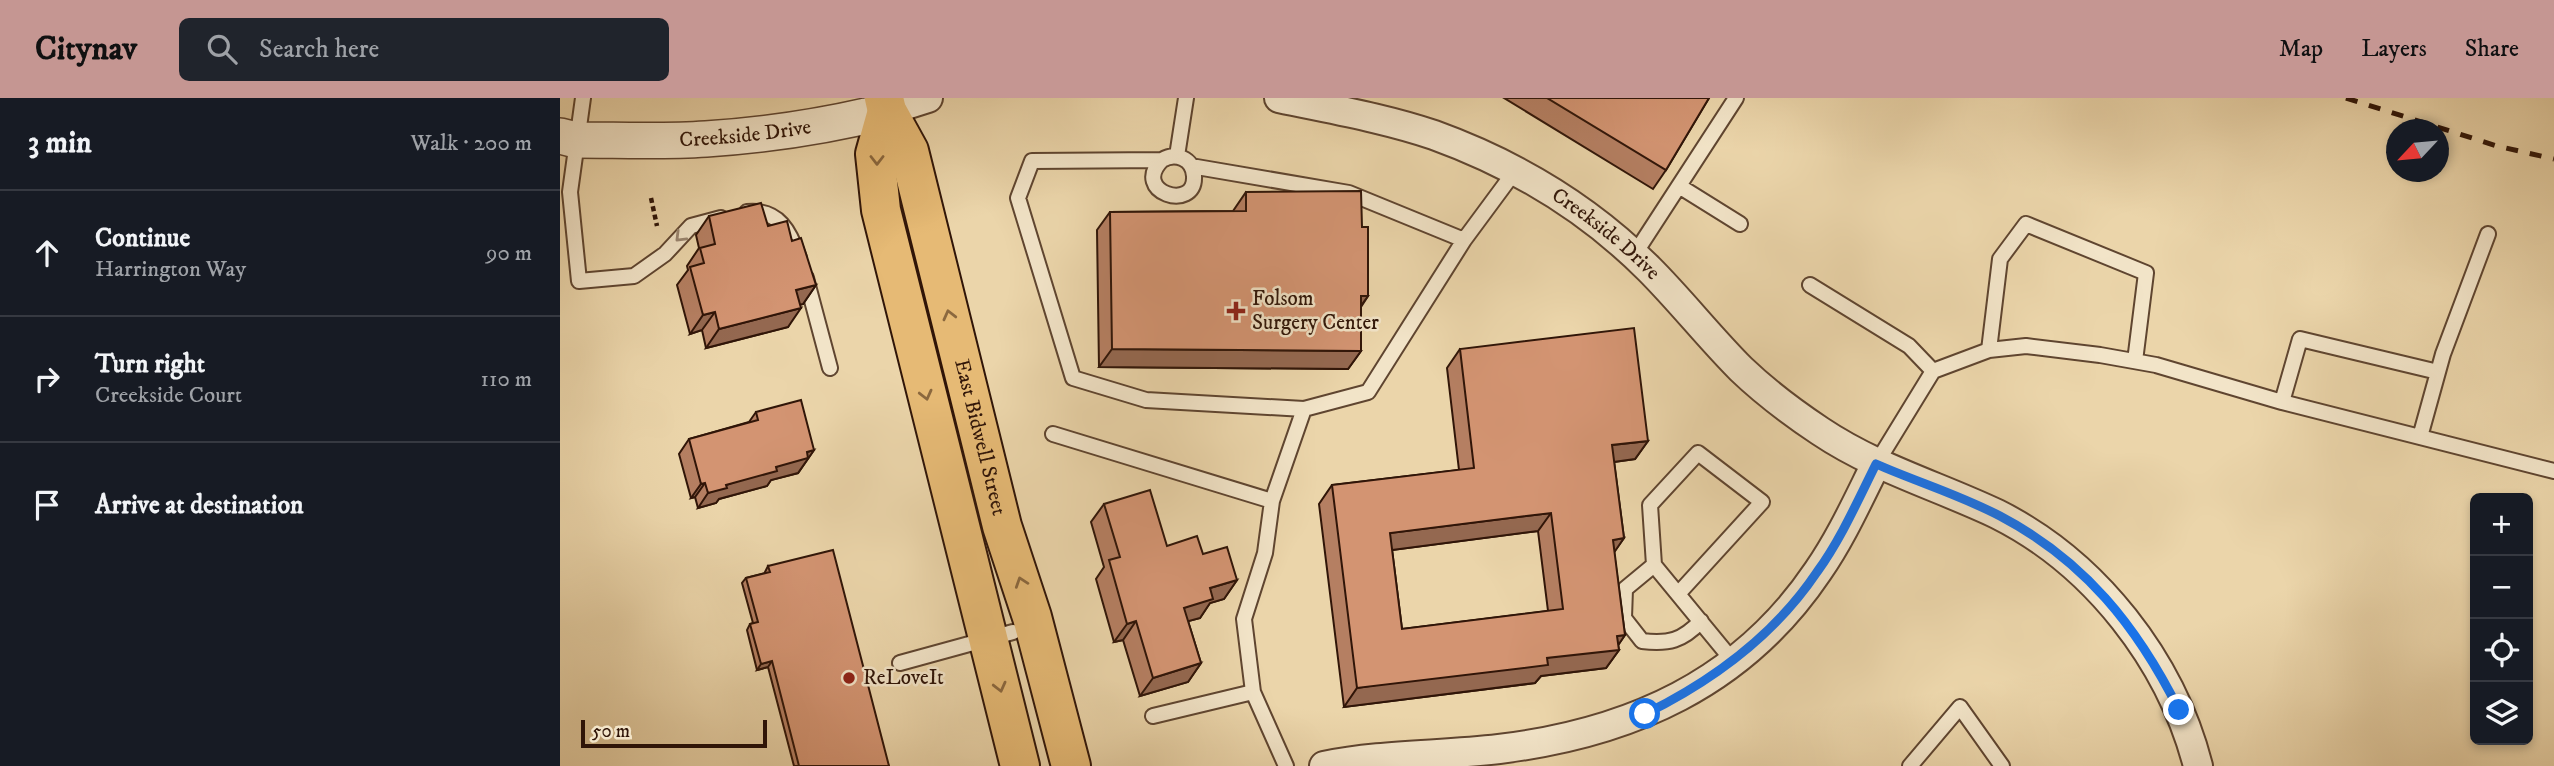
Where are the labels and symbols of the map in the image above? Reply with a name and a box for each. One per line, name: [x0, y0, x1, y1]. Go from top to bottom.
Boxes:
street label: Creekside Drive: [679, 114, 813, 153]
north arrow: [2386, 119, 2449, 182]
one-way arrow: [869, 155, 885, 166]
street label: Creekside Drive: [1547, 182, 1666, 286]
one-way arrow: [676, 228, 689, 241]
place label: Folsom Surgery Center: [1252, 286, 1379, 336]
marker: Folsom Surgery Center: [1226, 301, 1246, 321]
one-way arrow: [943, 309, 957, 321]
street label: East Bidwell Street: [948, 357, 1012, 518]
one-way arrow: [918, 389, 932, 401]
one-way arrow: [1015, 576, 1029, 589]
place label: ReLoveIt: [863, 665, 944, 691]
marker: ReLoveIt: [841, 670, 857, 686]
one-way arrow: [992, 681, 1006, 693]
route end: [2163, 694, 2194, 725]
route start: [1629, 698, 1660, 729]
scale bar: [581, 717, 766, 749]

